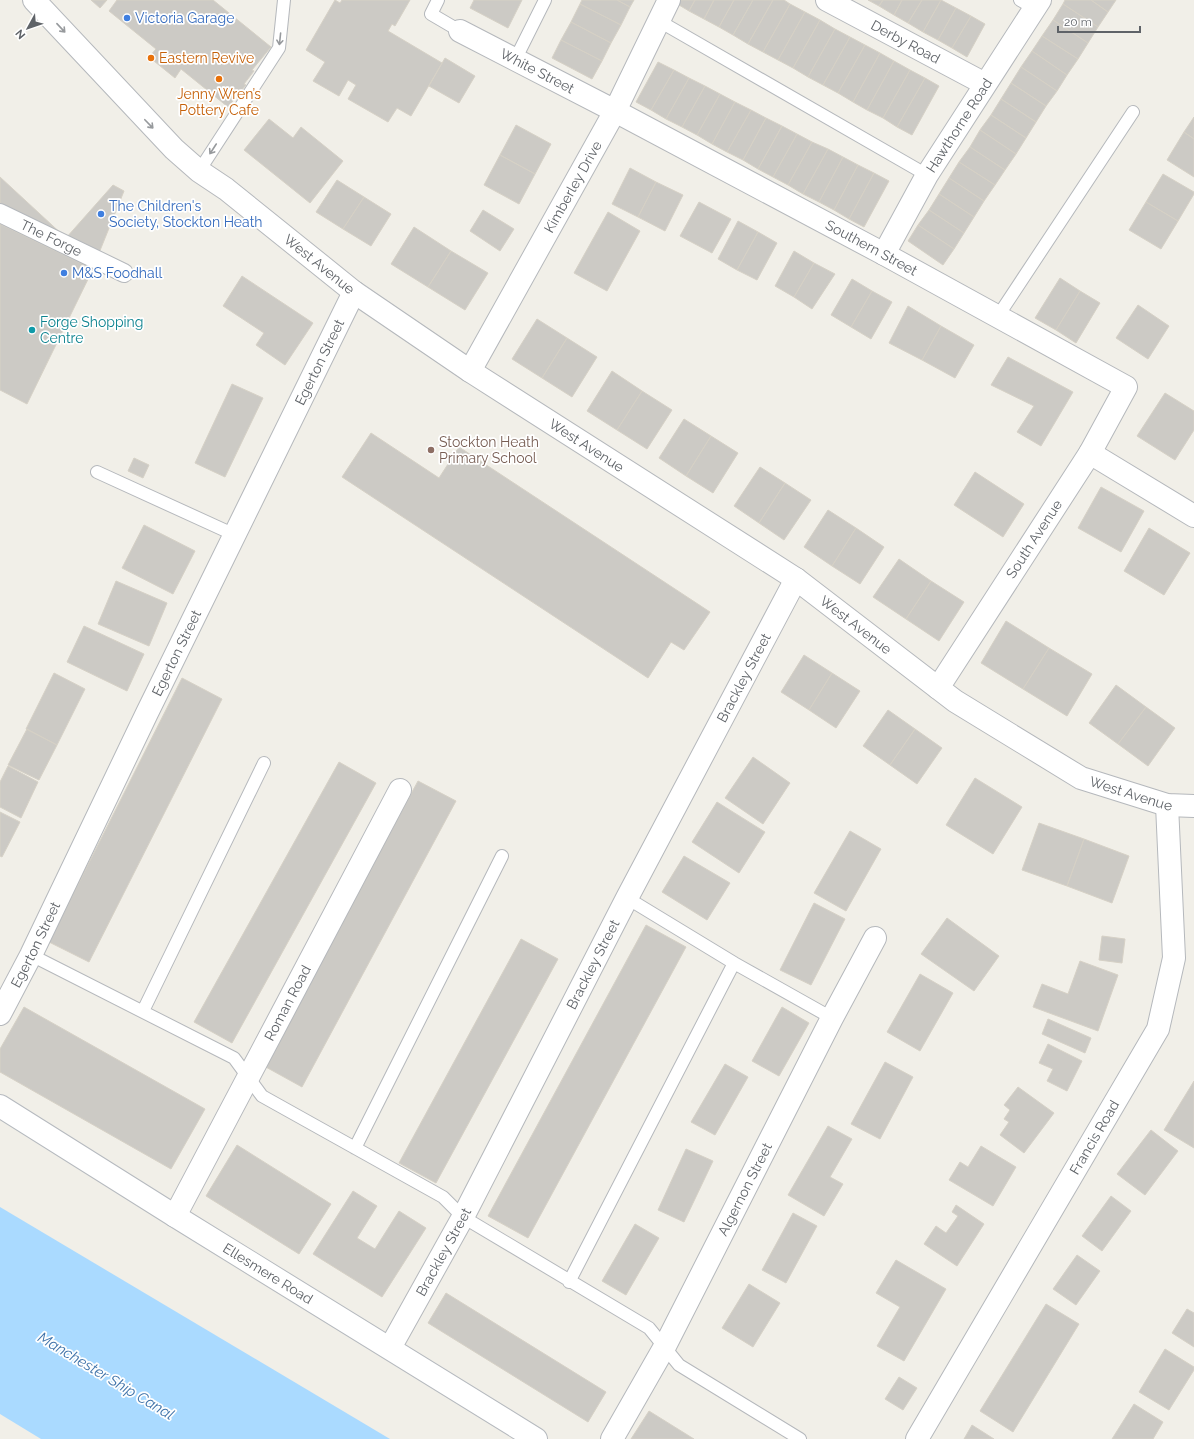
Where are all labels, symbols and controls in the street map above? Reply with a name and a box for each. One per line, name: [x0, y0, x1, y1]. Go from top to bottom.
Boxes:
north arrow: [8, 8, 48, 48]
scale bar: [1058, 8, 1140, 34]
place label: Victoria Garage: [135, 10, 234, 26]
marker: Victoria Garage: [122, 13, 132, 23]
text: 20 m: [1064, 15, 1092, 29]
street label: Derby Road: [868, 17, 943, 67]
one-way arrow: [56, 23, 65, 33]
text: N: [13, 27, 28, 42]
one-way arrow: [276, 32, 284, 45]
street label: White Street: [498, 45, 577, 97]
place label: Eastern Revive: [159, 50, 254, 66]
marker: Eastern Revive: [146, 53, 156, 63]
marker: Jenny Wren’s Pottery Cafe: [214, 74, 224, 84]
street label: Hawthorne Road: [923, 75, 995, 175]
place label: Jenny Wren’s Pottery Cafe: [177, 86, 261, 118]
one-way arrow: [144, 119, 154, 129]
street label: Kimberley Drive: [541, 138, 605, 236]
one-way arrow: [209, 144, 218, 155]
place label: The Children's Society, Stockton Heath: [109, 198, 263, 230]
marker: The Children's Society, Stockton Heath: [96, 209, 106, 219]
street label: The Forge: [18, 216, 85, 259]
street label: Southern Street: [823, 216, 920, 279]
street label: West Avenue: [281, 231, 358, 297]
place label: M&S Foodhall: [72, 265, 162, 281]
marker: M&S Foodhall: [59, 268, 69, 278]
place label: Forge Shopping Centre: [40, 314, 143, 346]
street label: Egerton Street: [292, 316, 347, 408]
marker: Forge Shopping Centre: [27, 325, 37, 335]
street label: West Avenue: [546, 416, 627, 475]
place label: Stockton Heath Primary School: [439, 434, 539, 466]
marker: Stockton Heath Primary School: [426, 445, 436, 455]
street label: South Avenue: [1003, 497, 1065, 581]
street label: West Avenue: [817, 592, 895, 657]
street label: Egerton Street: [149, 607, 205, 698]
street label: Brackley Street: [714, 630, 774, 725]
street label: West Avenue: [1088, 773, 1172, 813]
street label: Egerton Street: [7, 899, 63, 990]
street label: Brackley Street: [563, 917, 623, 1012]
street label: Roman Road: [261, 962, 314, 1043]
street label: Francis Road: [1066, 1097, 1122, 1177]
street label: Algernon Street: [715, 1140, 775, 1238]
street label: Brackley Street: [413, 1205, 474, 1299]
street label: Ellesmere Road: [220, 1240, 316, 1307]
water label: Manchester Ship Canal: [35, 1328, 177, 1424]

